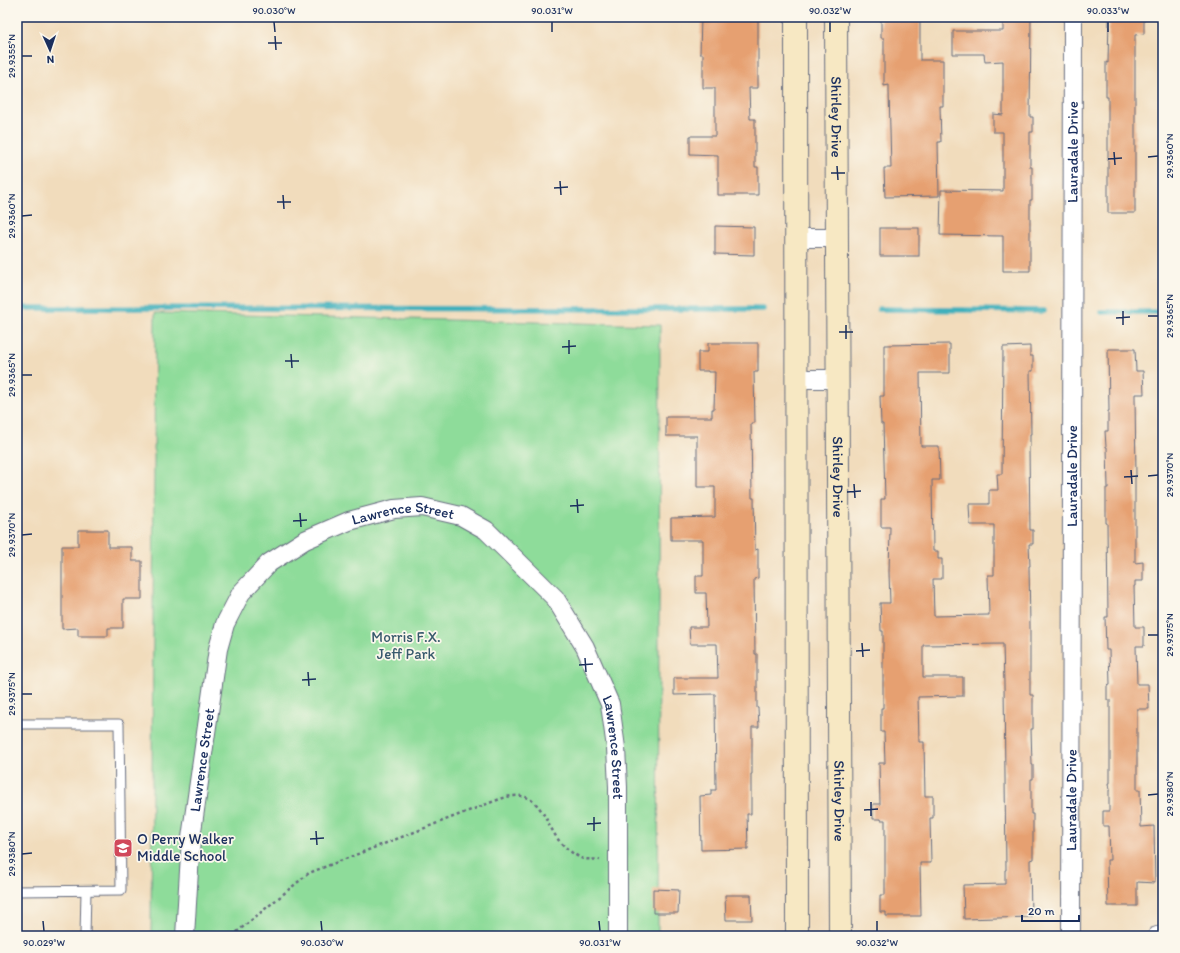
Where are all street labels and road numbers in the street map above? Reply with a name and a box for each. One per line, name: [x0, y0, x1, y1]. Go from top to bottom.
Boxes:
street label: Shirley Drive: [827, 76, 846, 158]
street label: Lauradale Drive: [1064, 101, 1082, 203]
street label: Lauradale Drive: [1063, 425, 1081, 527]
street label: Shirley Drive: [829, 436, 847, 518]
street label: Lawrence Street: [350, 498, 457, 529]
street label: Lawrence Street: [598, 692, 627, 800]
street label: Lawrence Street: [186, 707, 219, 813]
street label: Lauradale Drive: [1062, 749, 1080, 851]
street label: Shirley Drive: [830, 760, 849, 842]

